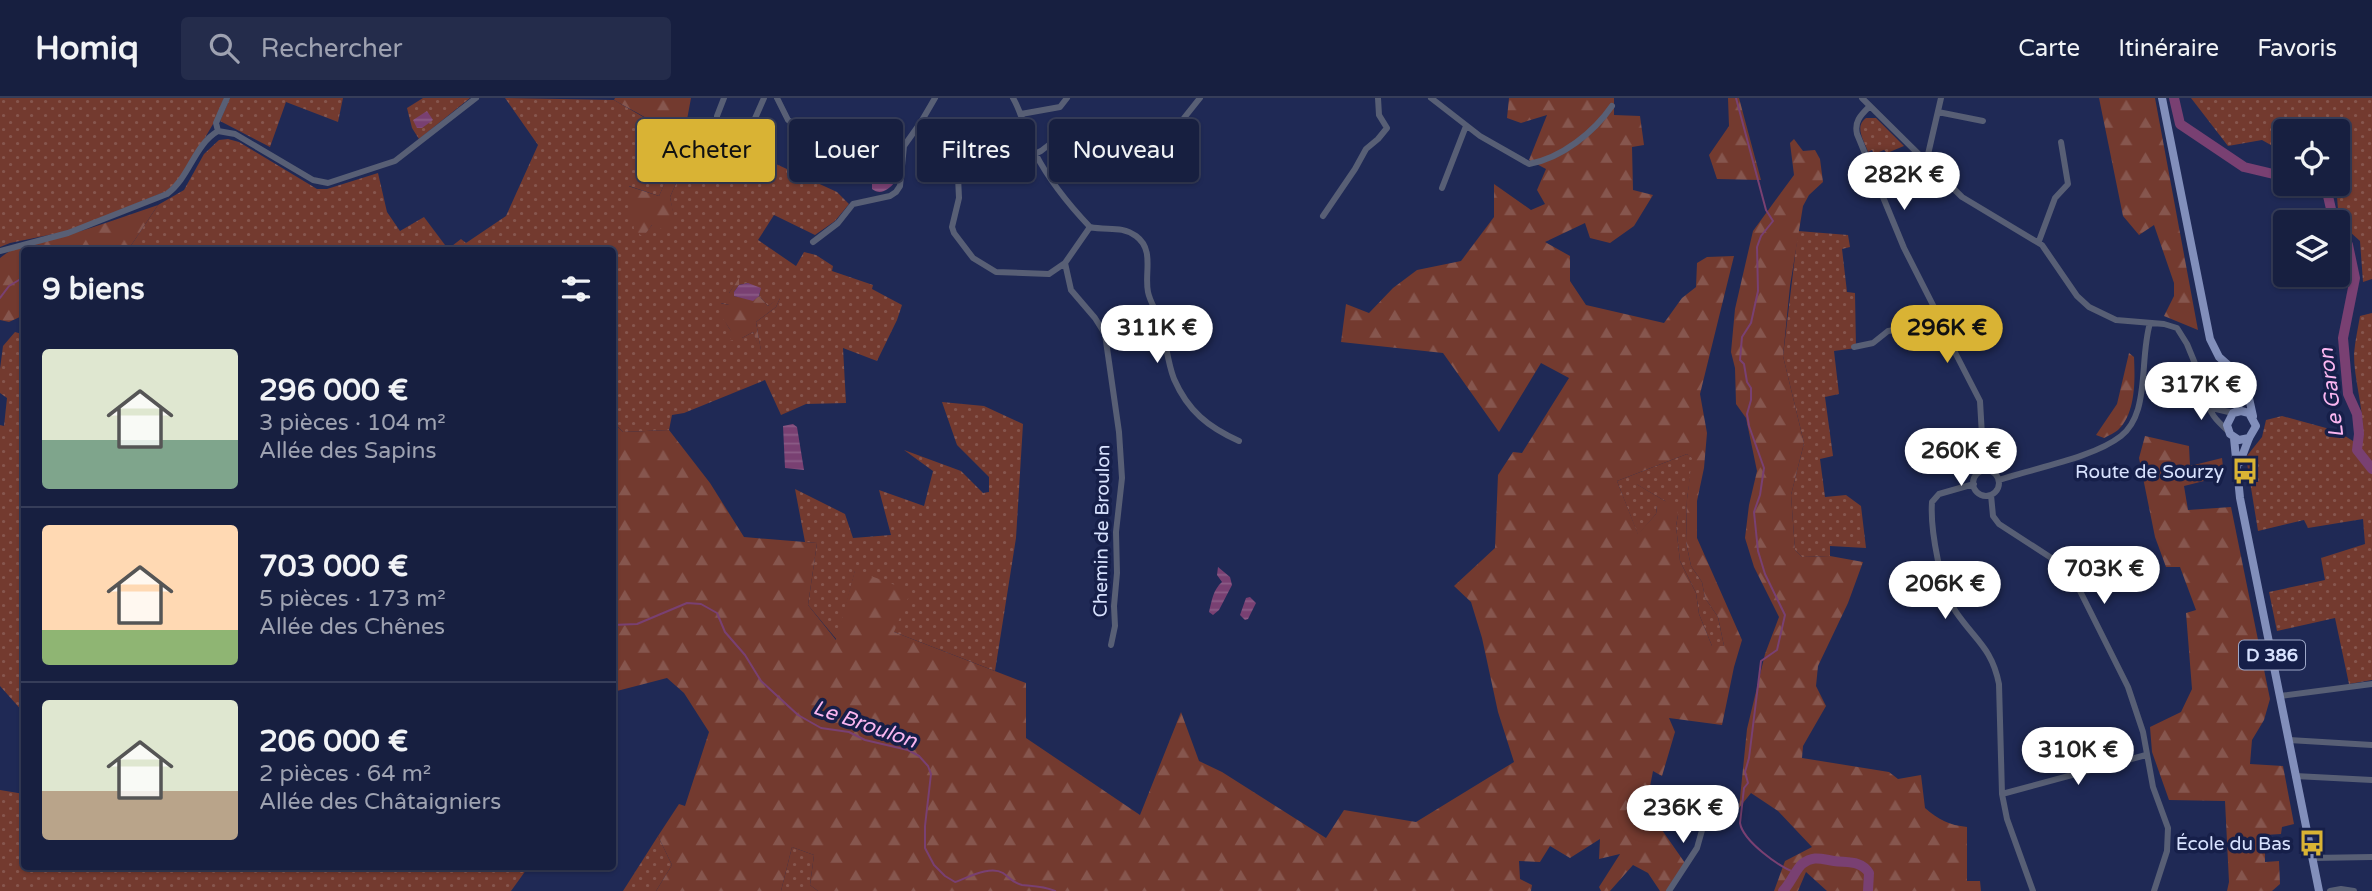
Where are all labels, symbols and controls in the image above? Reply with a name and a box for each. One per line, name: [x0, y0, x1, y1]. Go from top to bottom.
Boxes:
search box: [181, 17, 671, 80]
text: Homiq: [35, 29, 139, 68]
icon: search: [205, 29, 243, 67]
text: Rechercher: [261, 33, 402, 64]
text: Carte: [2018, 34, 2080, 63]
text: Itinéraire: [2118, 34, 2219, 63]
text: Favoris: [2257, 34, 2337, 63]
chip: Acheter: [637, 119, 775, 182]
chip: Louer: [789, 119, 903, 182]
chip: Filtres: [917, 119, 1035, 182]
chip: Nouveau: [1049, 119, 1199, 182]
map controls: [2273, 119, 2350, 287]
button: locate: [2273, 119, 2350, 196]
pin: 282K €: [1847, 152, 1961, 212]
text: 282K €: [1864, 161, 1944, 189]
button: layers: [2273, 210, 2350, 287]
icon: filters: [557, 270, 595, 308]
text: 9 biens: [42, 271, 145, 308]
pin: 311K €: [1100, 306, 1214, 365]
pin: 296K €: [1890, 306, 2004, 365]
text: 311K €: [1117, 314, 1197, 342]
text: 296K €: [1907, 314, 1987, 342]
water label: Le Garon: [2313, 345, 2349, 439]
pin: 317K €: [2144, 362, 2258, 422]
text: 317K €: [2161, 371, 2241, 399]
text: 296 000 €: [259, 372, 408, 409]
icon: home: [98, 377, 182, 461]
text: 3 pièces · 104 m²: [259, 409, 446, 437]
pin: 260K €: [1904, 428, 2018, 488]
text: Allée des Sapins: [259, 437, 436, 465]
text: 260K €: [1921, 437, 2001, 465]
street label: Chemin de Broulon: [1089, 444, 1115, 618]
bus stop icon: Route de Sourzy: [2230, 456, 2260, 486]
place label: Route de Sourzy: [2075, 461, 2224, 483]
pin: 703K €: [2047, 546, 2161, 606]
text: 703 000 €: [259, 548, 408, 585]
icon: home: [98, 553, 182, 637]
text: 703K €: [2064, 555, 2144, 583]
pin: 206K €: [1888, 561, 2002, 621]
text: 206K €: [1905, 570, 1985, 598]
text: 5 pièces · 173 m²: [259, 585, 446, 613]
text: Allée des Chênes: [259, 613, 445, 641]
road number: D 386: [2239, 640, 2305, 670]
water label: Le Broulon: [810, 695, 921, 754]
text: 206 000 €: [259, 723, 408, 760]
icon: home: [98, 728, 182, 812]
pin: 310K €: [2021, 728, 2135, 787]
text: 310K €: [2038, 736, 2118, 764]
text: 2 pièces · 64 m²: [259, 760, 431, 788]
pin: 236K €: [1626, 786, 1740, 845]
text: Allée des Châtaigniers: [259, 788, 501, 816]
text: 236K €: [1643, 794, 1723, 822]
bus stop icon: École du Bas: [2297, 828, 2327, 858]
place label: École du Bas: [2176, 833, 2291, 855]

